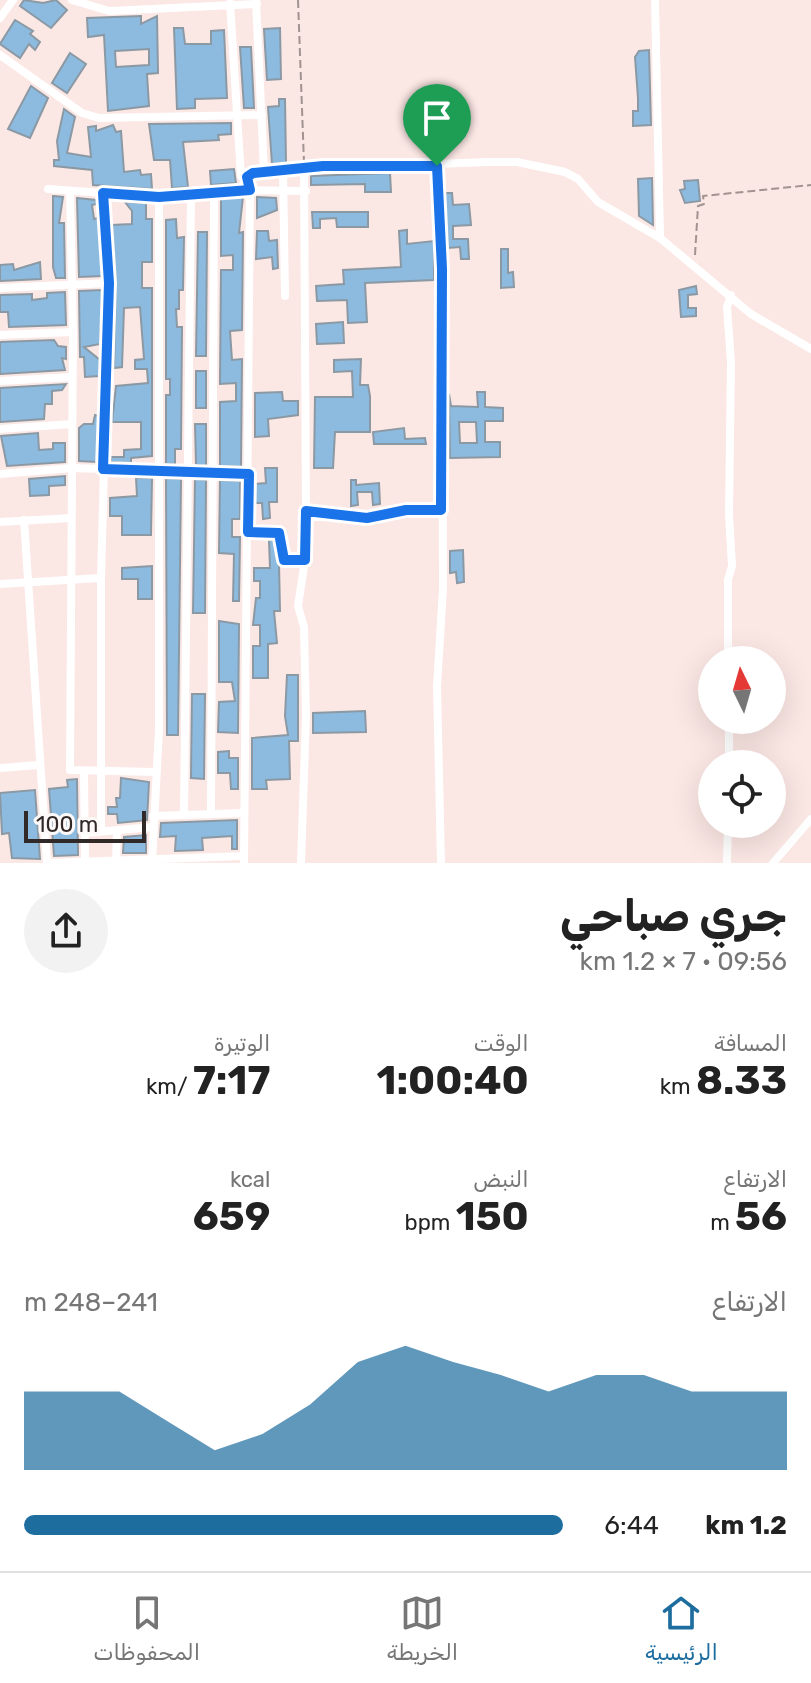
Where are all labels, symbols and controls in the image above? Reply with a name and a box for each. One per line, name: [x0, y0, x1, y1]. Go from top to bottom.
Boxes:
pin: [403, 84, 471, 166]
icon: arrive: [415, 96, 459, 140]
north arrow: [698, 646, 786, 734]
map controls: [698, 646, 786, 838]
button: locate: [698, 750, 786, 838]
scale bar: [24, 807, 146, 843]
text: 100 m: [36, 811, 98, 838]
button: share: [24, 889, 108, 973]
text: جري صباحي: [560, 890, 787, 942]
text: 09:56 · 7 × 1.2 km: [579, 946, 787, 977]
text: الوتيرة: [214, 1030, 270, 1057]
text: الوقت: [473, 1030, 529, 1057]
text: المسافة: [714, 1030, 787, 1057]
text: 7:17: [193, 1057, 270, 1104]
text: 1:00:40: [377, 1057, 529, 1104]
text: 8.33: [696, 1057, 787, 1104]
text: /km: [146, 1073, 193, 1100]
text: km: [660, 1073, 696, 1100]
text: kcal: [230, 1166, 270, 1193]
text: النبض: [473, 1166, 529, 1193]
text: الارتفاع: [724, 1166, 787, 1193]
text: 659: [193, 1193, 270, 1240]
text: 150: [456, 1193, 529, 1240]
text: 56: [735, 1193, 787, 1240]
text: bpm: [405, 1209, 456, 1236]
text: m: [710, 1209, 735, 1236]
text: 241–248 m: [24, 1287, 158, 1318]
text: الارتفاع: [712, 1287, 787, 1318]
text: 6:44: [604, 1510, 659, 1541]
text: 1.2 km: [705, 1510, 787, 1541]
tab: المحفوظات: [93, 1591, 200, 1666]
tab: الخريطة: [387, 1591, 458, 1666]
tab: الرئيسية: [645, 1591, 718, 1666]

